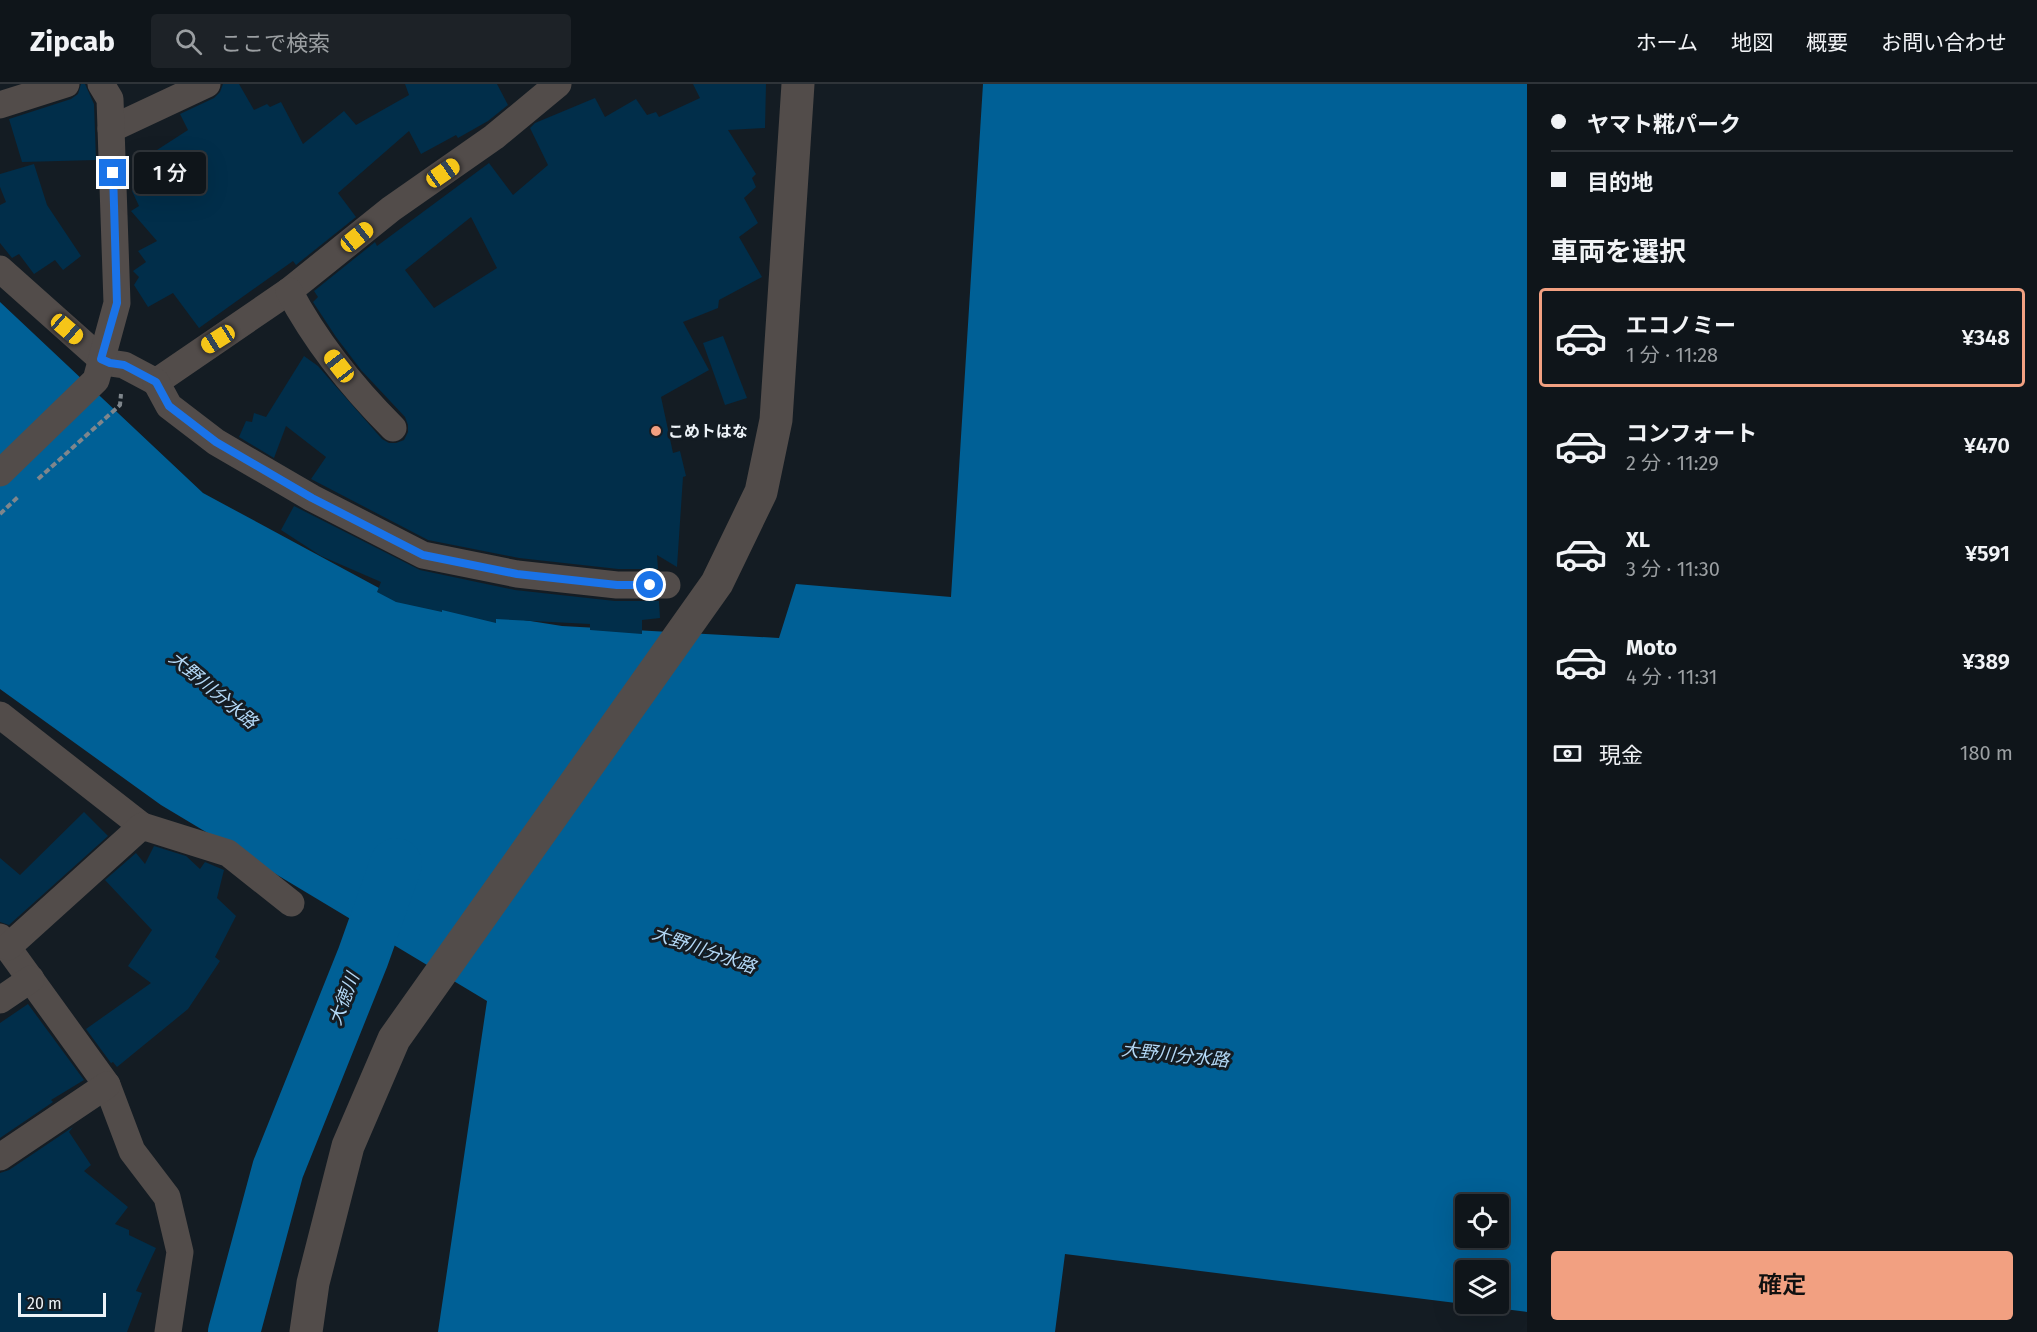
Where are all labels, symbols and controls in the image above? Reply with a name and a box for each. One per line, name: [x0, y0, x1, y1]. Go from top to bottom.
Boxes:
search box: [151, 14, 571, 68]
text: Zipcab: [30, 25, 115, 58]
icon: search: [172, 25, 205, 58]
text: ここで検索: [220, 30, 330, 57]
text: ホーム: [1636, 30, 1698, 56]
text: 地図: [1731, 30, 1773, 56]
text: 概要: [1806, 30, 1848, 56]
text: お問い合わせ: [1881, 30, 2007, 56]
text: ヤマト糀パーク: [1587, 111, 1741, 138]
callout: 1 分: [134, 152, 206, 194]
car: [423, 155, 463, 191]
route end: [99, 159, 126, 186]
text: 1 分: [153, 161, 187, 185]
text: 目的地: [1587, 169, 1653, 196]
car: [337, 219, 377, 255]
text: 車両を選択: [1551, 236, 1686, 268]
car: [48, 310, 86, 348]
icon: car: [1554, 311, 1608, 365]
text: エコノミー: [1626, 312, 1736, 339]
car: [198, 322, 238, 356]
text: ¥348: [1962, 324, 2010, 351]
text: 1 分 · 11:28: [1626, 343, 1718, 367]
car: [321, 346, 357, 386]
icon: car: [1554, 419, 1608, 473]
text: コンフォート: [1626, 420, 1757, 447]
place label: こめトはな: [668, 422, 748, 441]
marker: こめトはな: [649, 424, 663, 438]
text: ¥470: [1964, 432, 2010, 459]
text: 2 分 · 11:29: [1626, 451, 1719, 475]
text: XL: [1626, 526, 1650, 553]
icon: car: [1554, 527, 1608, 581]
text: ¥591: [1965, 540, 2010, 567]
text: 3 分 · 11:30: [1626, 557, 1720, 581]
route start: [636, 571, 663, 598]
text: Moto: [1626, 634, 1677, 661]
icon: car: [1554, 635, 1608, 689]
water label: 大野川分水路: [165, 647, 263, 734]
text: ¥389: [1962, 648, 2010, 675]
text: 4 分 · 11:31: [1626, 665, 1718, 689]
icon: cash: [1551, 737, 1584, 770]
text: 180 m: [1960, 741, 2013, 765]
text: 現金: [1599, 742, 1643, 769]
water label: 大野川分水路: [649, 922, 761, 979]
water label: 大徳川: [324, 968, 365, 1028]
water label: 大野川分水路: [1120, 1038, 1232, 1072]
map controls: [1455, 1194, 1509, 1314]
button: locate: [1455, 1194, 1509, 1248]
button: 確定: [1551, 1251, 2013, 1320]
button: layers: [1455, 1260, 1509, 1314]
scale bar: [18, 1290, 106, 1318]
text: 20 m: [27, 1294, 62, 1313]

